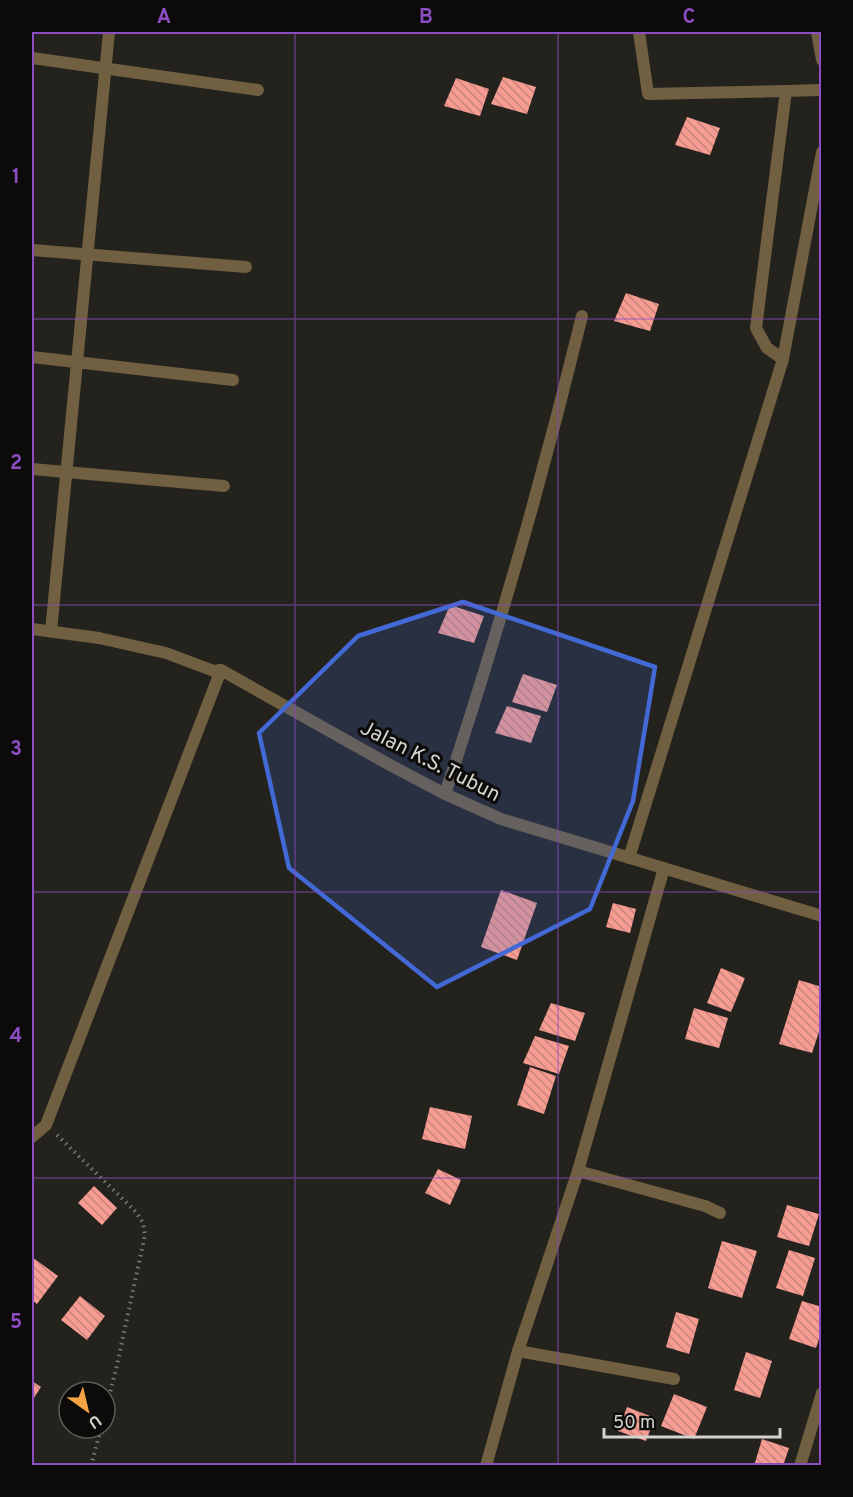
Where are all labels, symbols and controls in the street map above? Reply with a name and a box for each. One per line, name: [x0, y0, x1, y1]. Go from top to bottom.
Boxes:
text: A: [157, 5, 171, 31]
text: B: [419, 5, 433, 31]
text: C: [683, 5, 695, 31]
text: 1: [12, 165, 20, 191]
text: 2: [10, 451, 22, 477]
street label: Jalan K.S. Tubun: [355, 715, 505, 809]
text: 3: [10, 737, 22, 763]
text: 4: [10, 1024, 22, 1050]
text: 5: [10, 1310, 22, 1336]
north arrow: [57, 1380, 117, 1440]
scale bar: [604, 1401, 780, 1439]
text: U: [84, 1409, 105, 1432]
text: 50 m: [613, 1412, 655, 1435]

